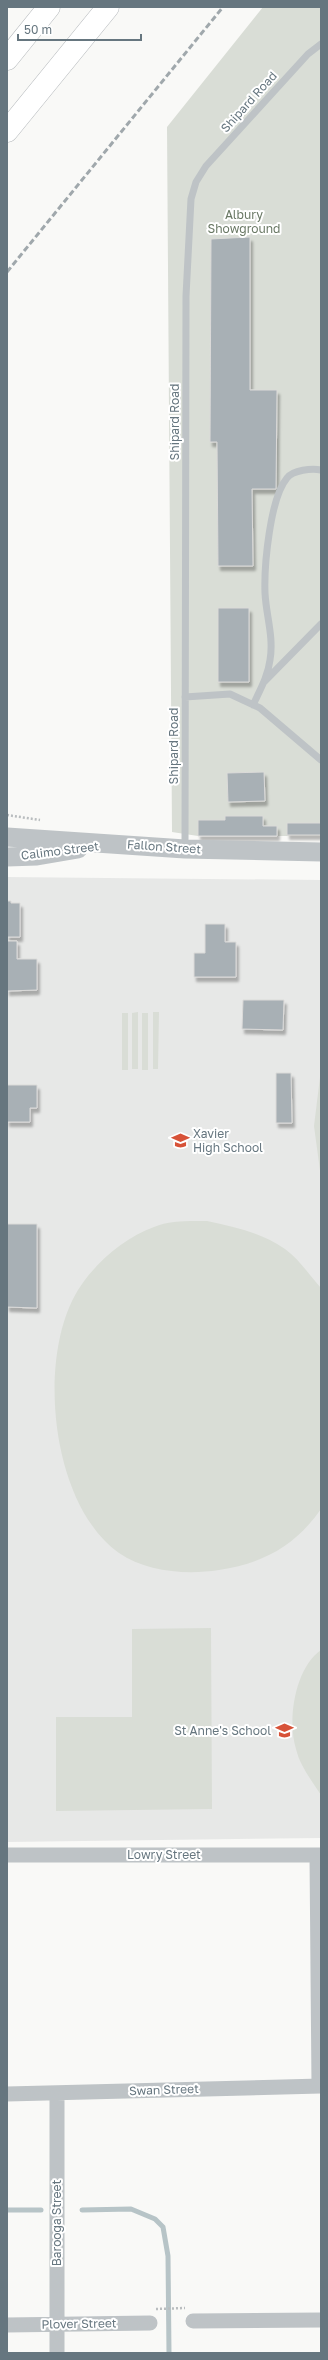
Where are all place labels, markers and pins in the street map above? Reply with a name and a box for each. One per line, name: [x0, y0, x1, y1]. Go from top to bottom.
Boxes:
place label: Xavier High School: [193, 1126, 263, 1155]
school or university icon: Xavier High School: [170, 1131, 190, 1151]
school or university icon: St Anne's School: [274, 1721, 294, 1741]
place label: St Anne's School: [174, 1723, 271, 1738]

